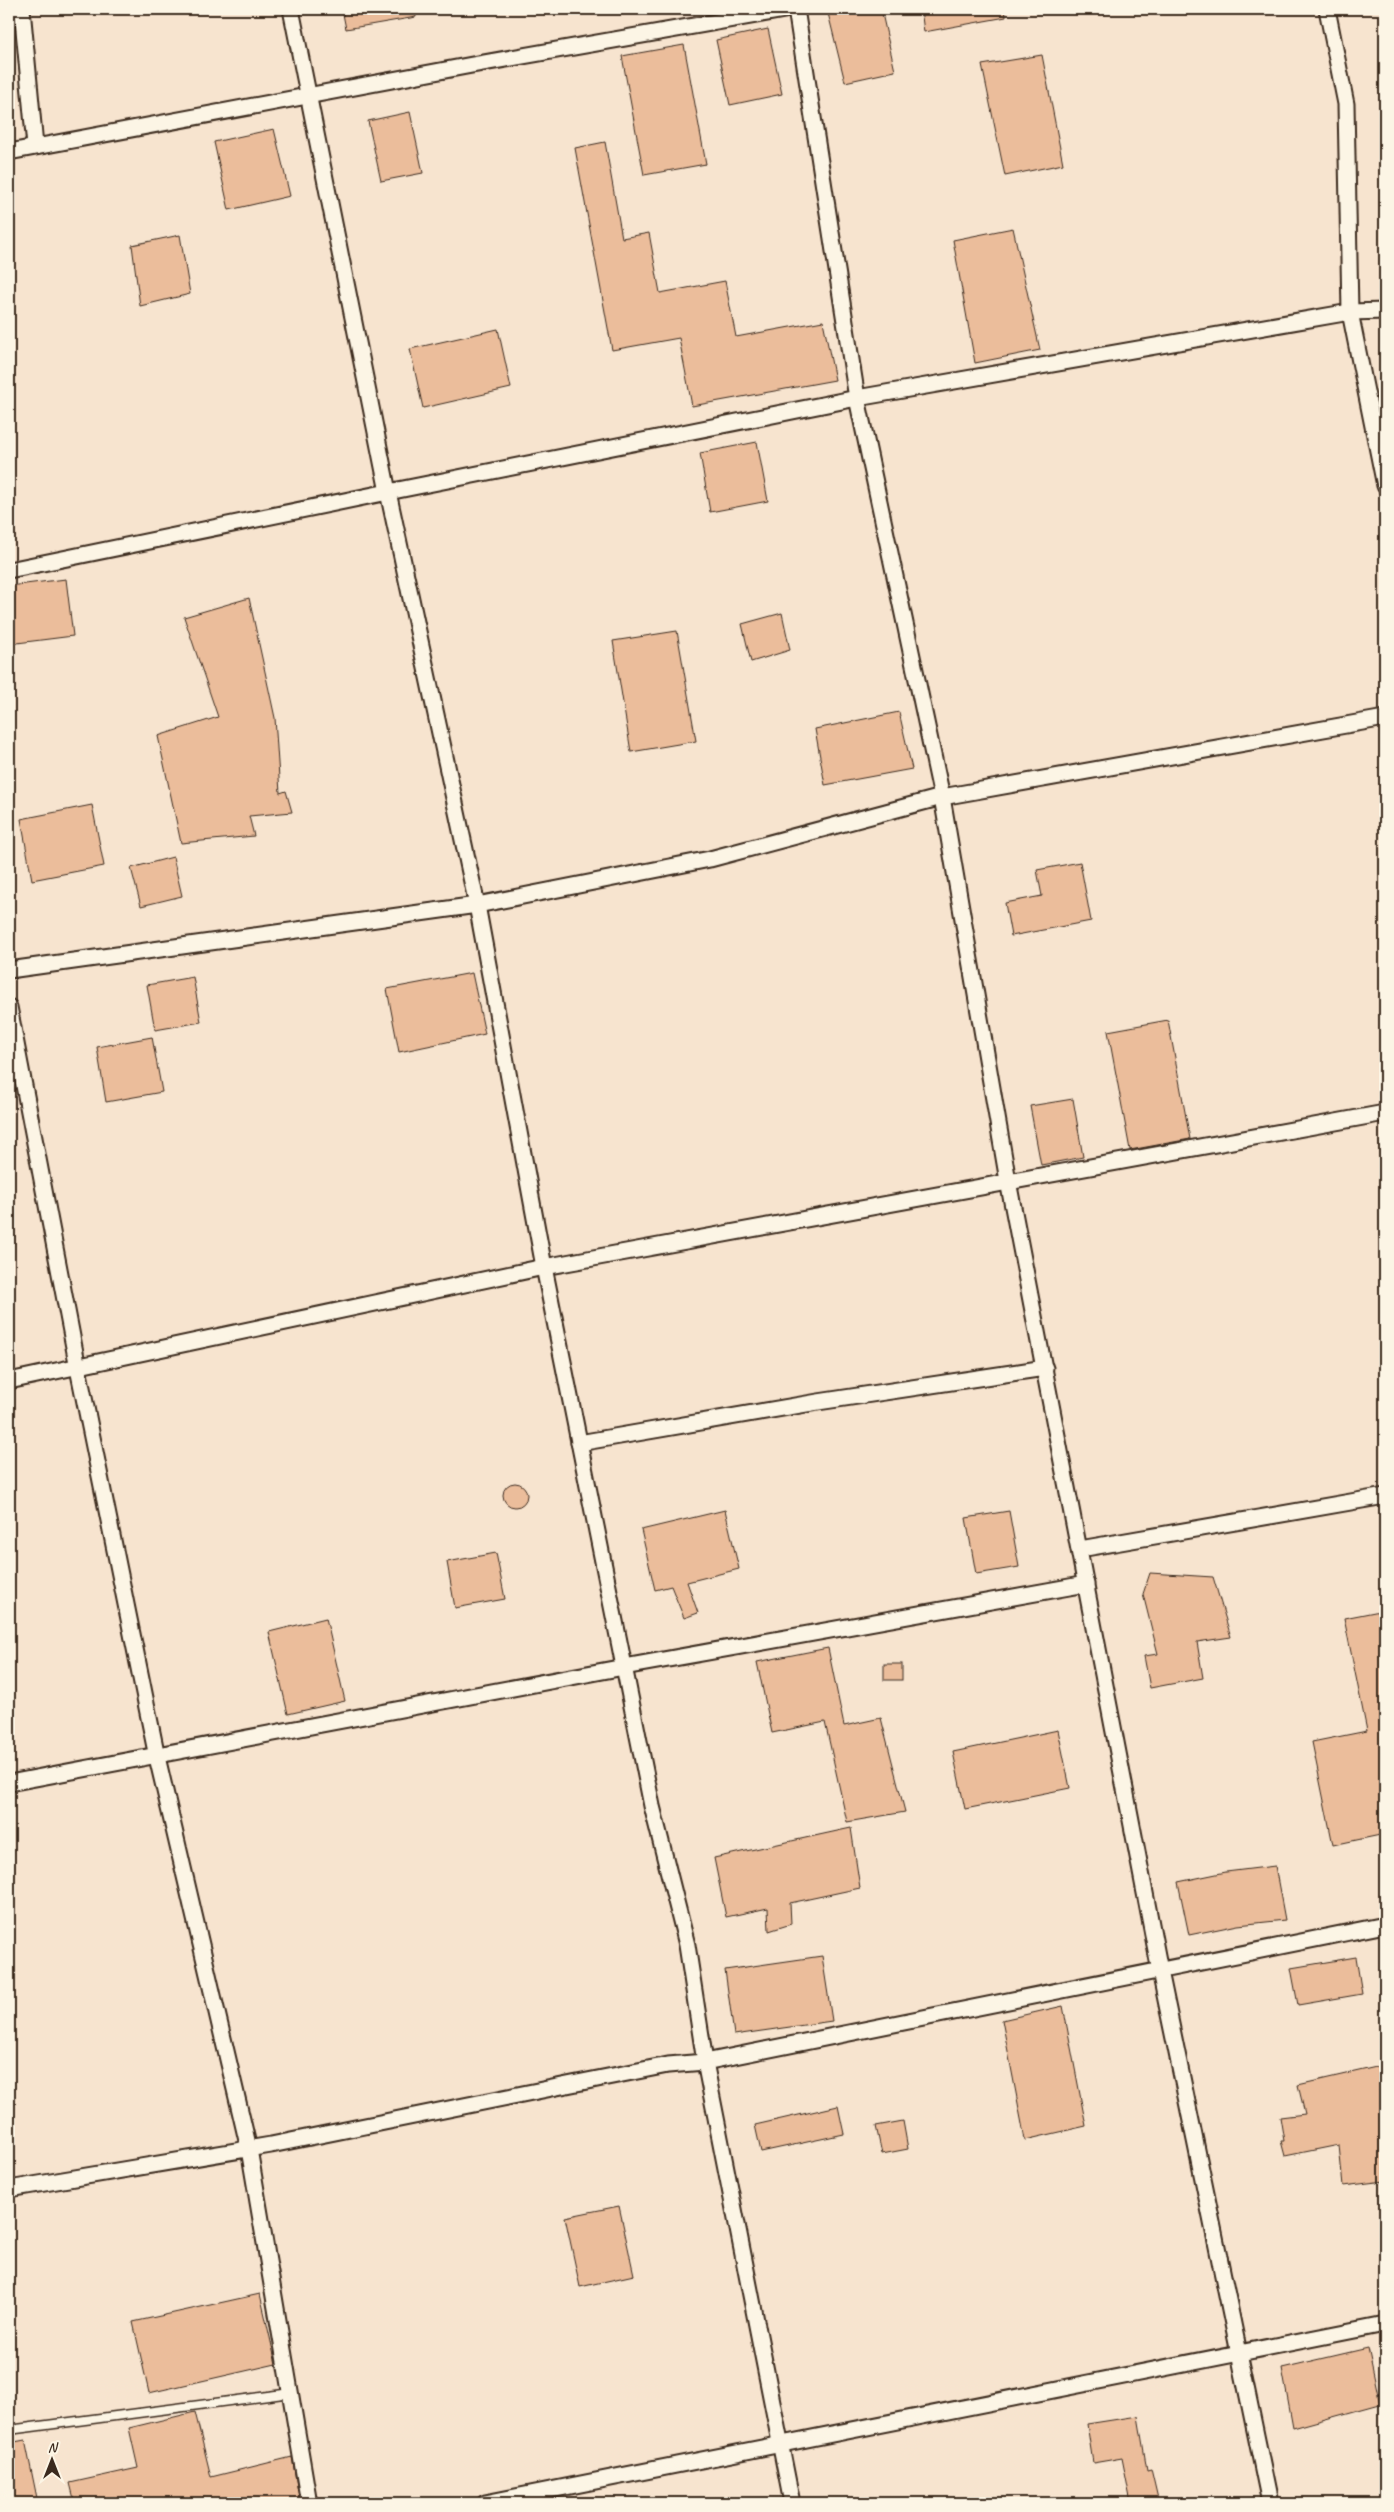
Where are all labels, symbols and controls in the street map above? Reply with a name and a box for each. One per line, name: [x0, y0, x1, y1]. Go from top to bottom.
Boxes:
north arrow: [28, 2434, 78, 2484]
text: N: [48, 2439, 59, 2456]

